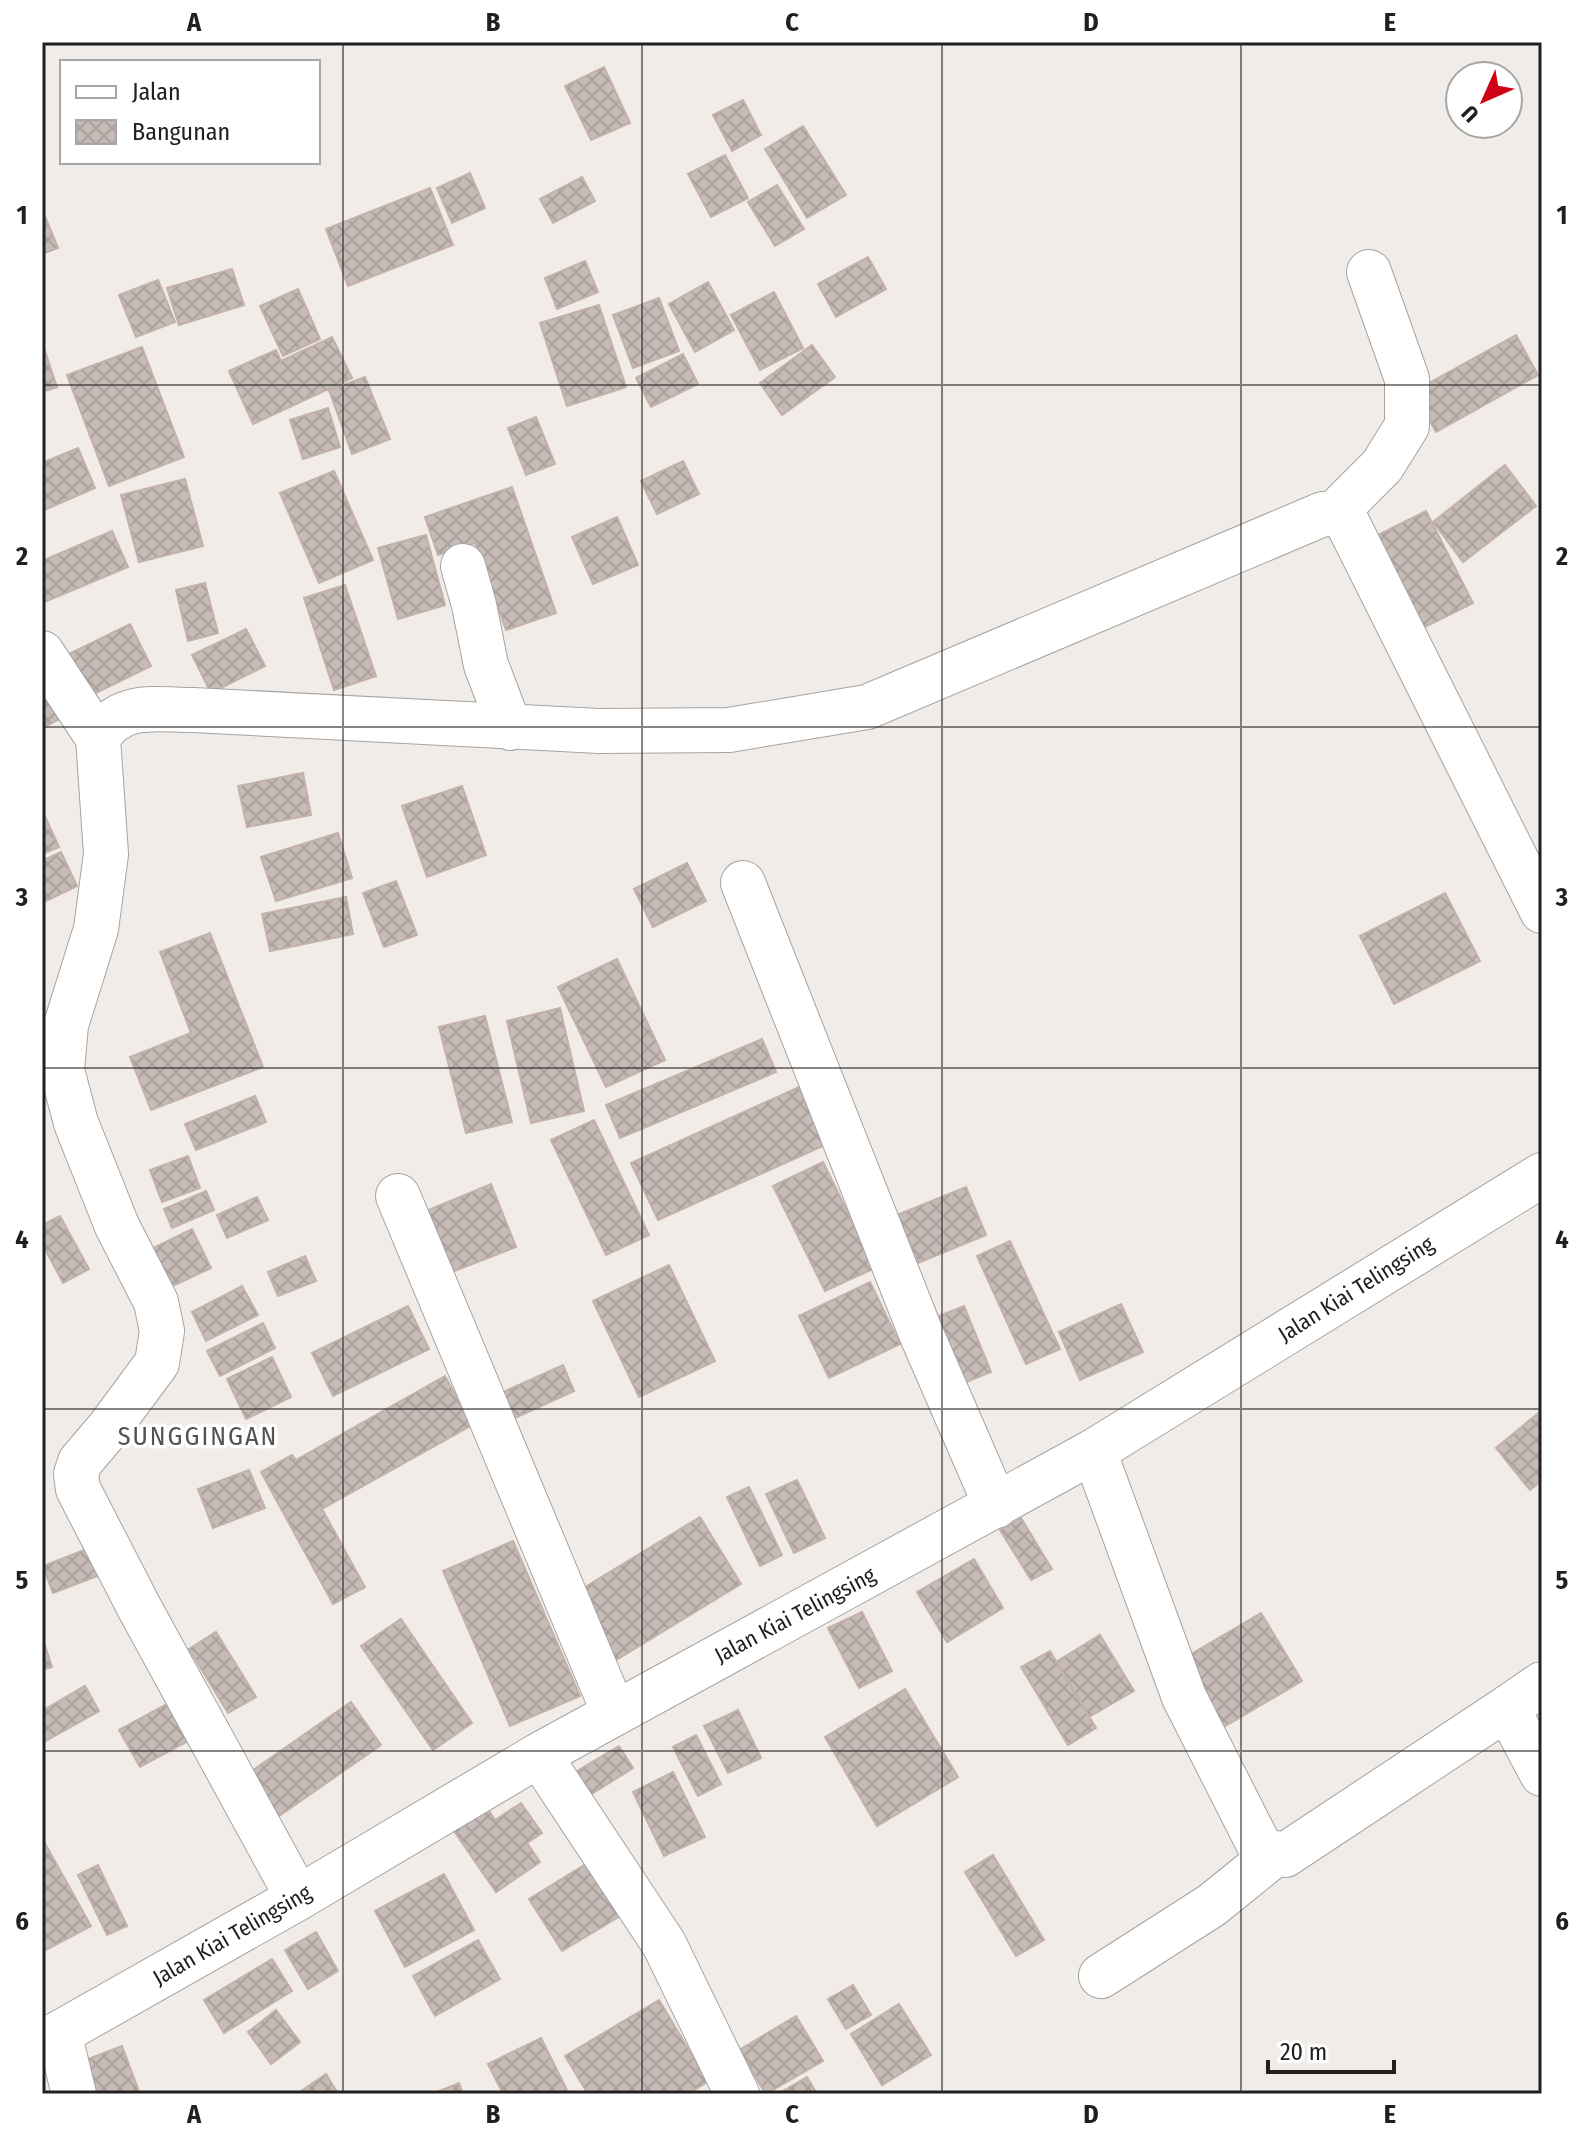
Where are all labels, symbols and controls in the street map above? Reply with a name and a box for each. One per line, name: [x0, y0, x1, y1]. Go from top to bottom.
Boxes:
text: A: [186, 7, 202, 38]
text: B: [486, 7, 501, 38]
text: C: [785, 7, 799, 38]
text: D: [1083, 7, 1099, 38]
text: E: [1384, 7, 1396, 38]
legend: [60, 60, 320, 164]
north arrow: [1444, 60, 1524, 140]
text: Jalan: [132, 78, 181, 106]
text: U: [1456, 100, 1484, 128]
text: Bangunan: [132, 118, 230, 146]
text: 1: [17, 200, 28, 231]
text: 1: [1557, 200, 1568, 231]
text: 2: [15, 541, 28, 572]
text: 2: [1555, 541, 1568, 572]
text: 3: [15, 882, 28, 913]
text: 3: [1555, 882, 1568, 913]
text: 4: [15, 1224, 29, 1255]
text: 4: [1555, 1224, 1569, 1255]
street label: Jalan Kiai Telingsing: [1273, 1230, 1439, 1348]
district label: SUNGGINGAN: [118, 1421, 278, 1452]
street label: Jalan Kiai Telingsing: [710, 1561, 881, 1669]
text: 5: [16, 1565, 29, 1596]
text: 5: [1556, 1565, 1569, 1596]
street label: Jalan Kiai Telingsing: [148, 1878, 317, 1991]
text: 6: [15, 1906, 29, 1937]
text: 6: [1555, 1906, 1569, 1937]
scale bar: [1268, 2024, 1394, 2074]
text: 20 m: [1280, 2038, 1327, 2066]
text: A: [186, 2099, 202, 2130]
text: B: [486, 2099, 501, 2130]
text: C: [785, 2099, 799, 2130]
text: D: [1083, 2099, 1099, 2130]
text: E: [1384, 2099, 1396, 2130]

